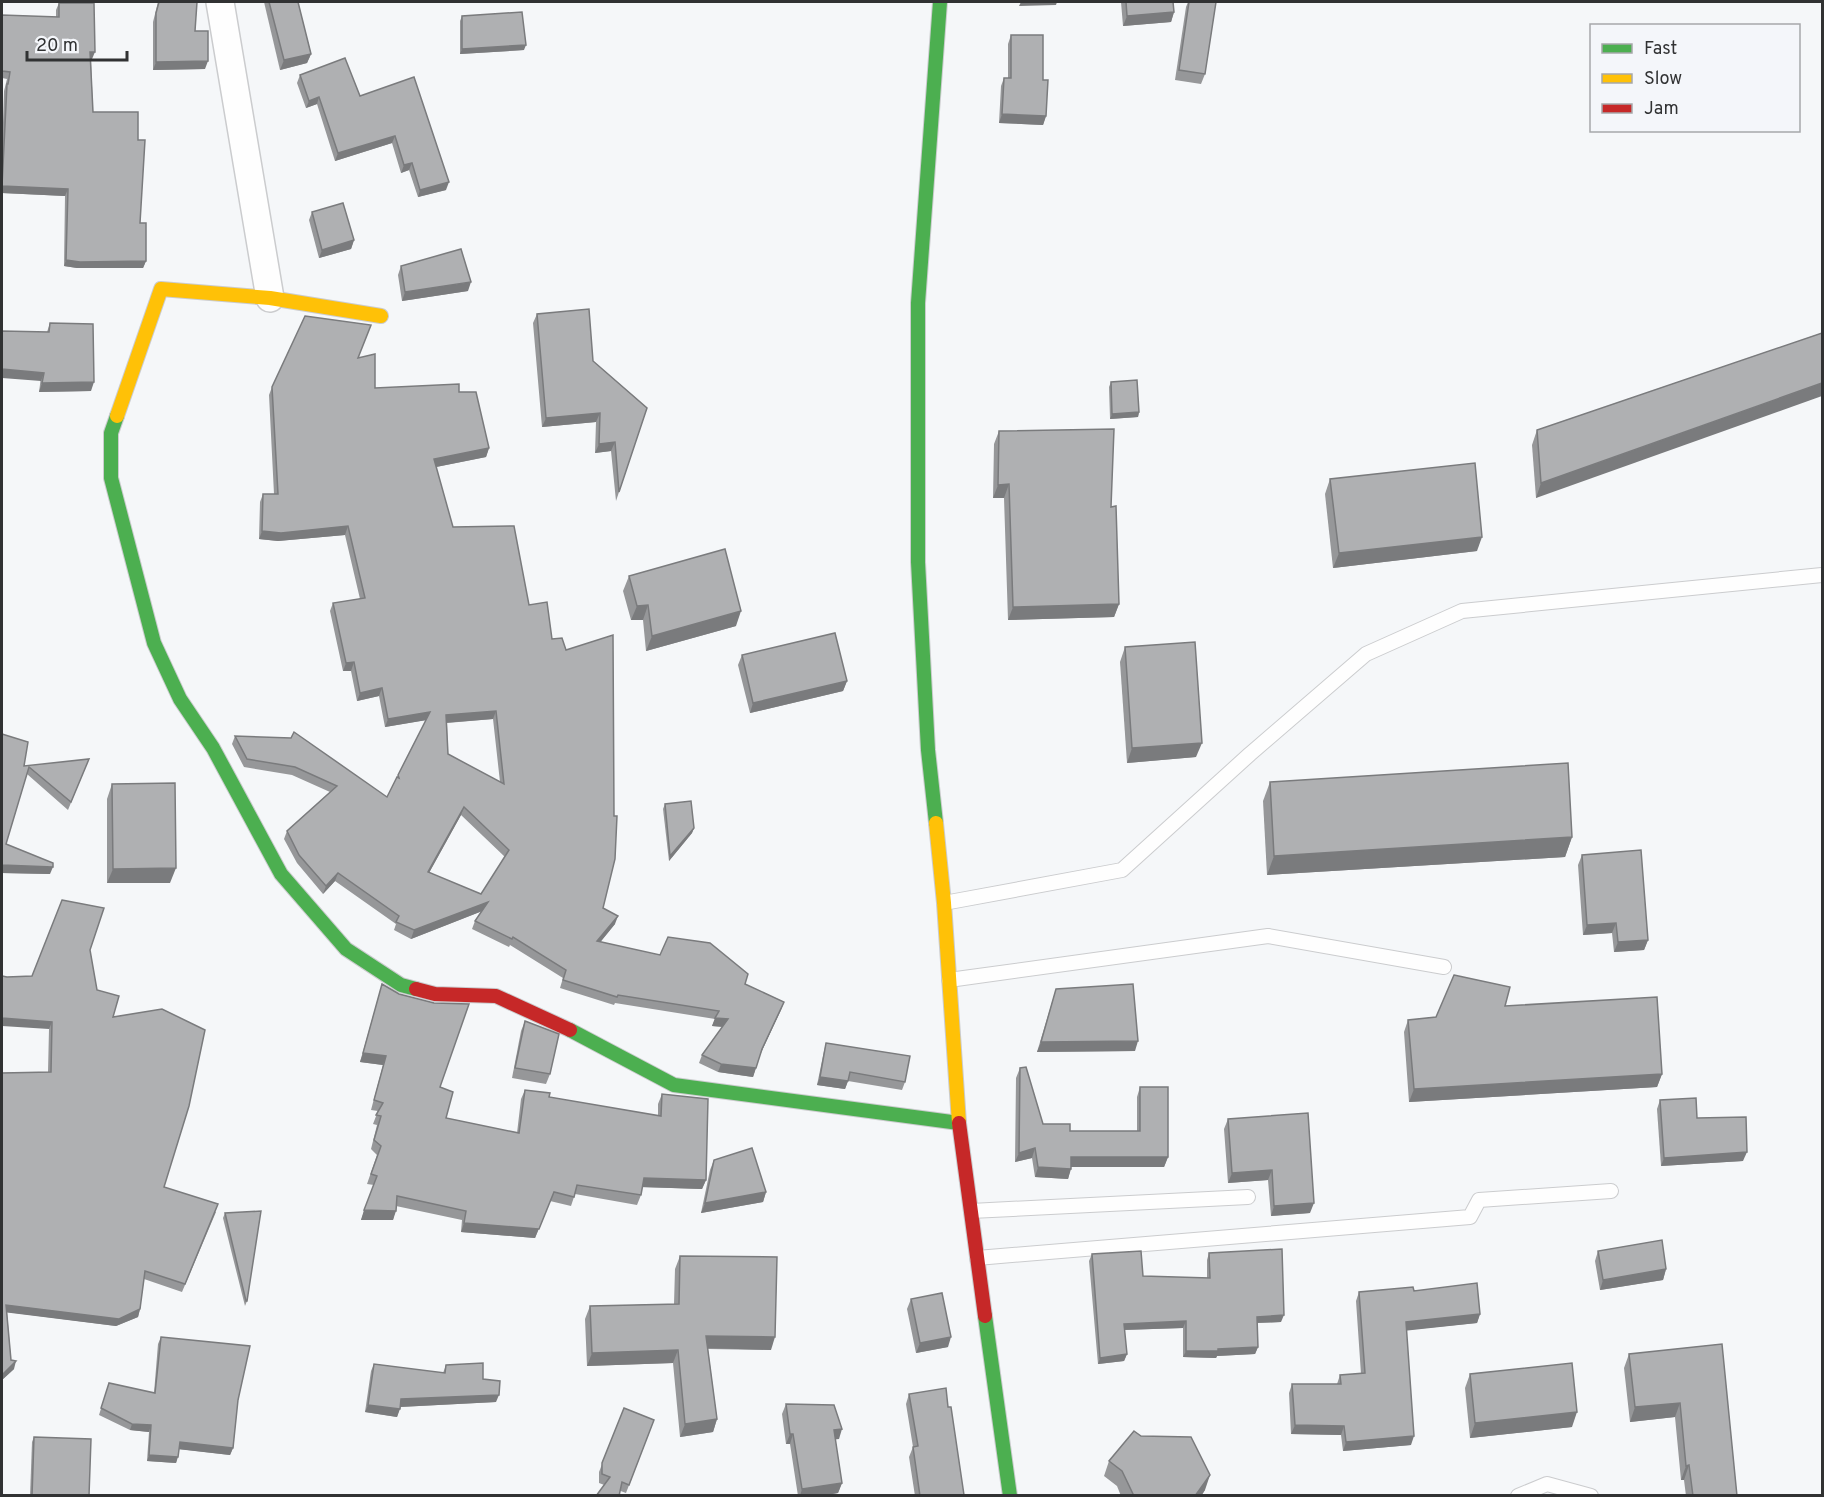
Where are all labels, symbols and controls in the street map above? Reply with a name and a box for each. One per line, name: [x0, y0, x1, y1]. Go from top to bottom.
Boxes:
scale bar: [27, 24, 128, 62]
legend: [1590, 24, 1800, 132]
text: 20 m: [36, 35, 78, 58]
text: Fast: [1644, 38, 1677, 61]
text: Slow: [1644, 68, 1682, 91]
text: Jam: [1644, 98, 1679, 121]

